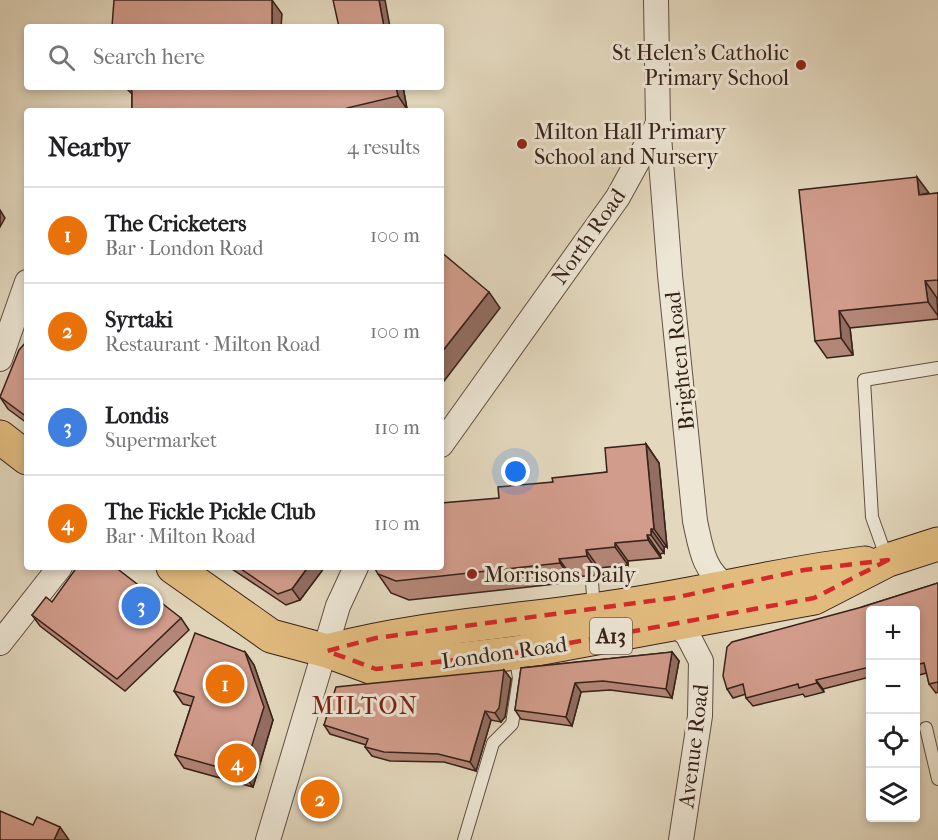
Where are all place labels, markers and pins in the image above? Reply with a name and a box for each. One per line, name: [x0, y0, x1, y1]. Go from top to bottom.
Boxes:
place label: St Helen's Catholic Primary School: [612, 40, 789, 91]
marker: St Helen's Catholic Primary School: [794, 58, 808, 72]
place label: Milton Hall Primary School and Nursery: [534, 119, 727, 170]
marker: Milton Hall Primary School and Nursery: [515, 137, 529, 151]
place label: Morrisons Daily: [484, 562, 637, 588]
marker: Morrisons Daily: [465, 567, 479, 581]
pin: 3: [122, 584, 160, 628]
pin: 1: [206, 662, 244, 706]
pin: 4: [218, 740, 256, 786]
pin: 2: [300, 776, 340, 822]

